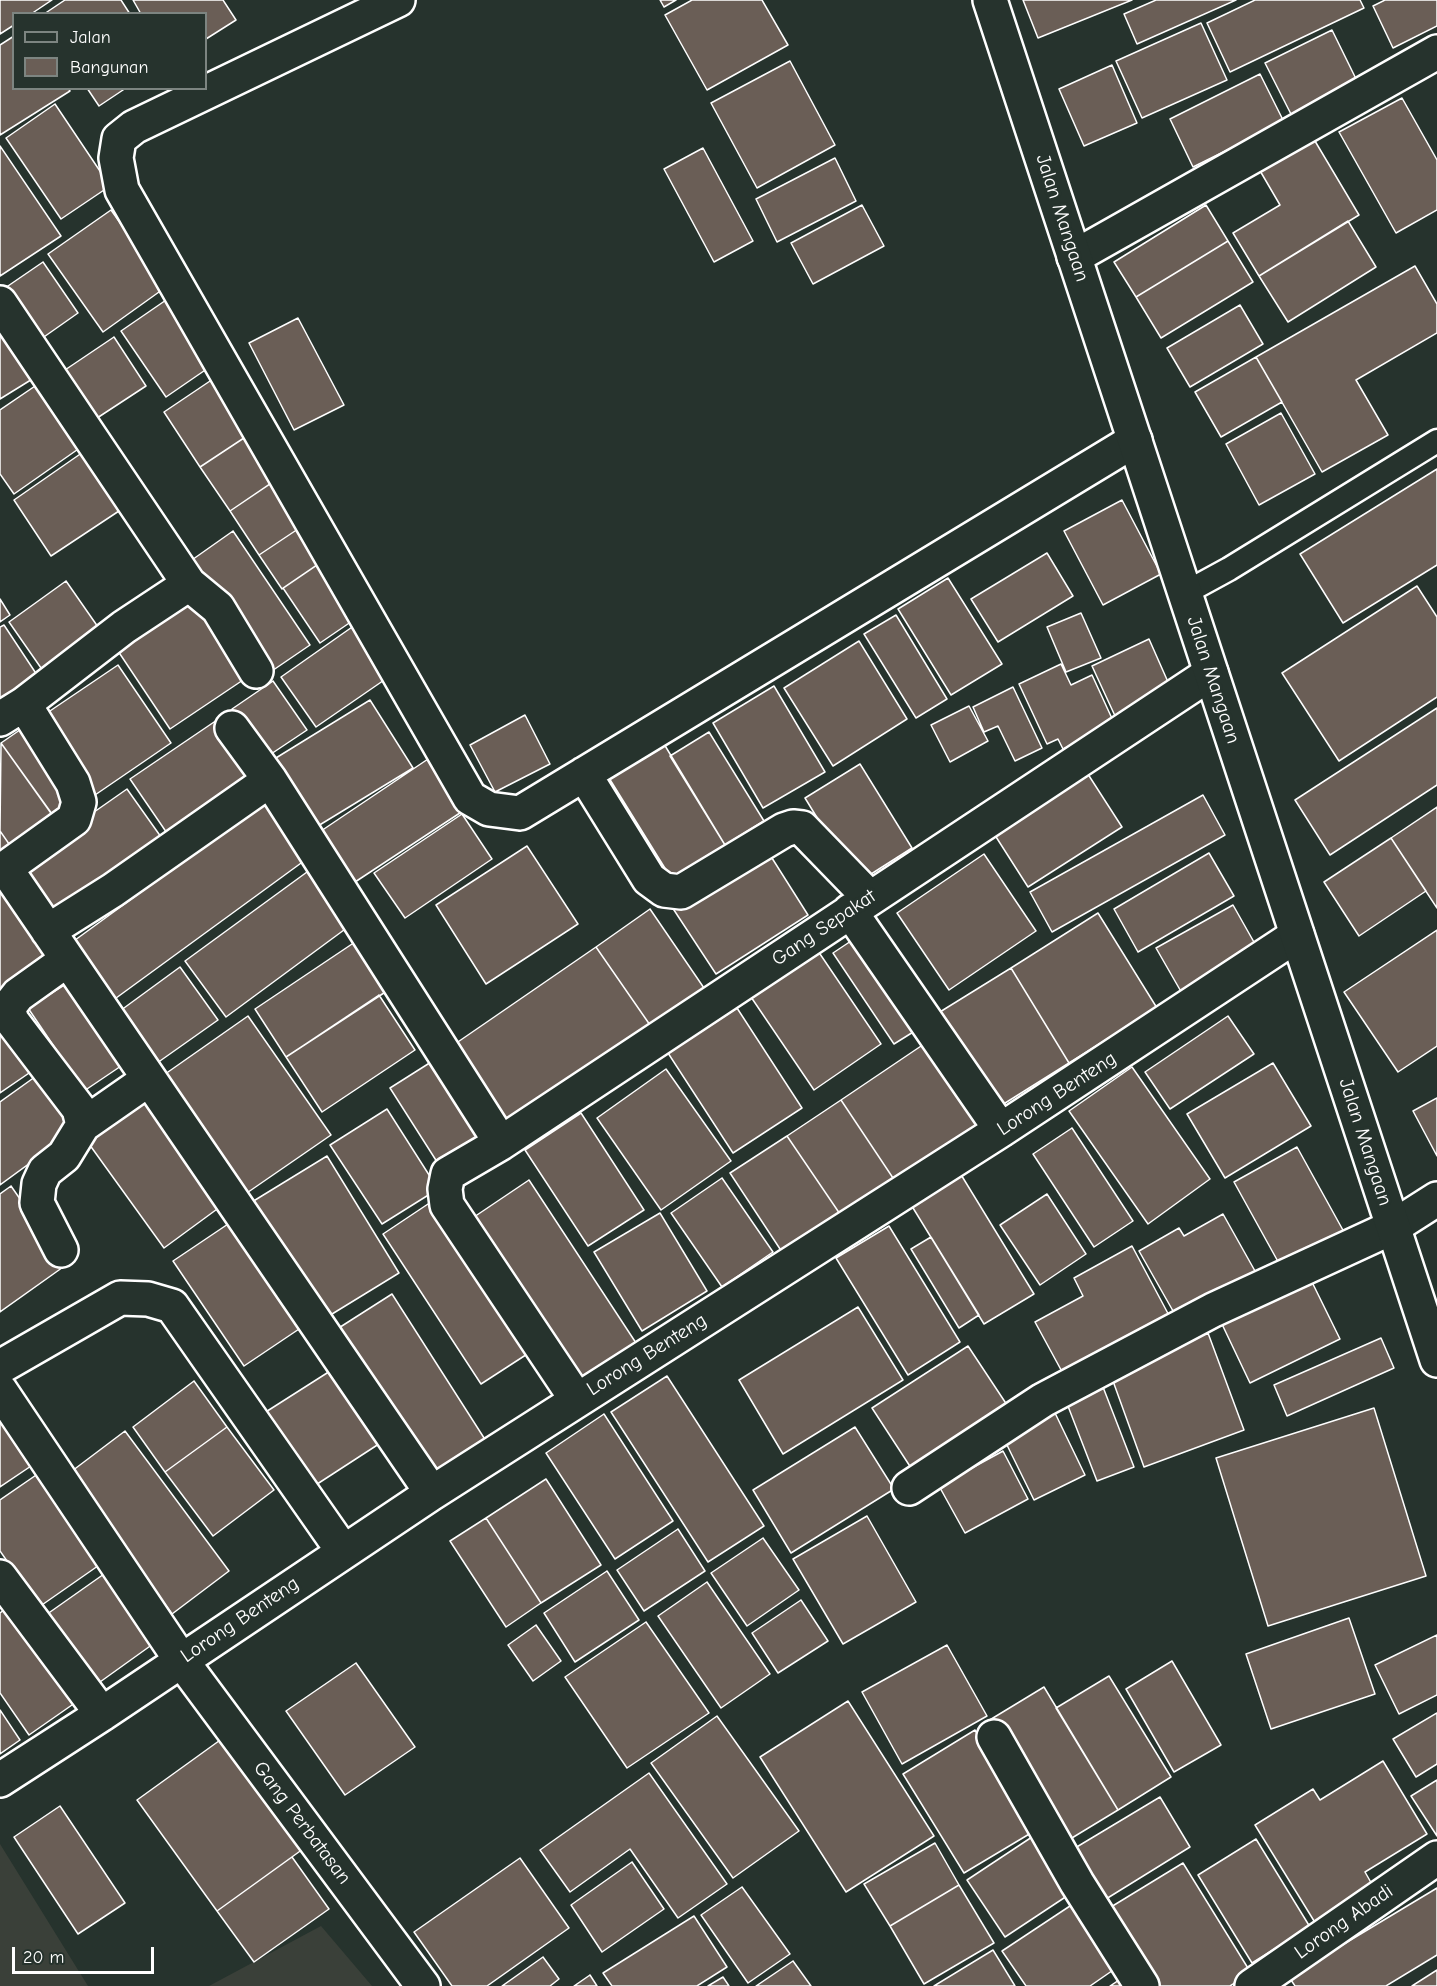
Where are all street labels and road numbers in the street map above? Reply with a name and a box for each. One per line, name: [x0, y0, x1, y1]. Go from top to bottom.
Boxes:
street label: Jalan Mangaan: [1030, 151, 1094, 285]
street label: Jalan Mangaan: [1181, 613, 1245, 747]
street label: Gang Sepakat: [767, 884, 881, 972]
street label: Lorong Benteng: [993, 1047, 1121, 1141]
street label: Jalan Mangaan: [1333, 1075, 1397, 1209]
street label: Lorong Benteng: [583, 1309, 711, 1401]
street label: Lorong Benteng: [176, 1572, 304, 1668]
street label: Gang Perbatasan: [248, 1757, 356, 1889]
street label: Lorong Abadi: [1290, 1879, 1398, 1965]

